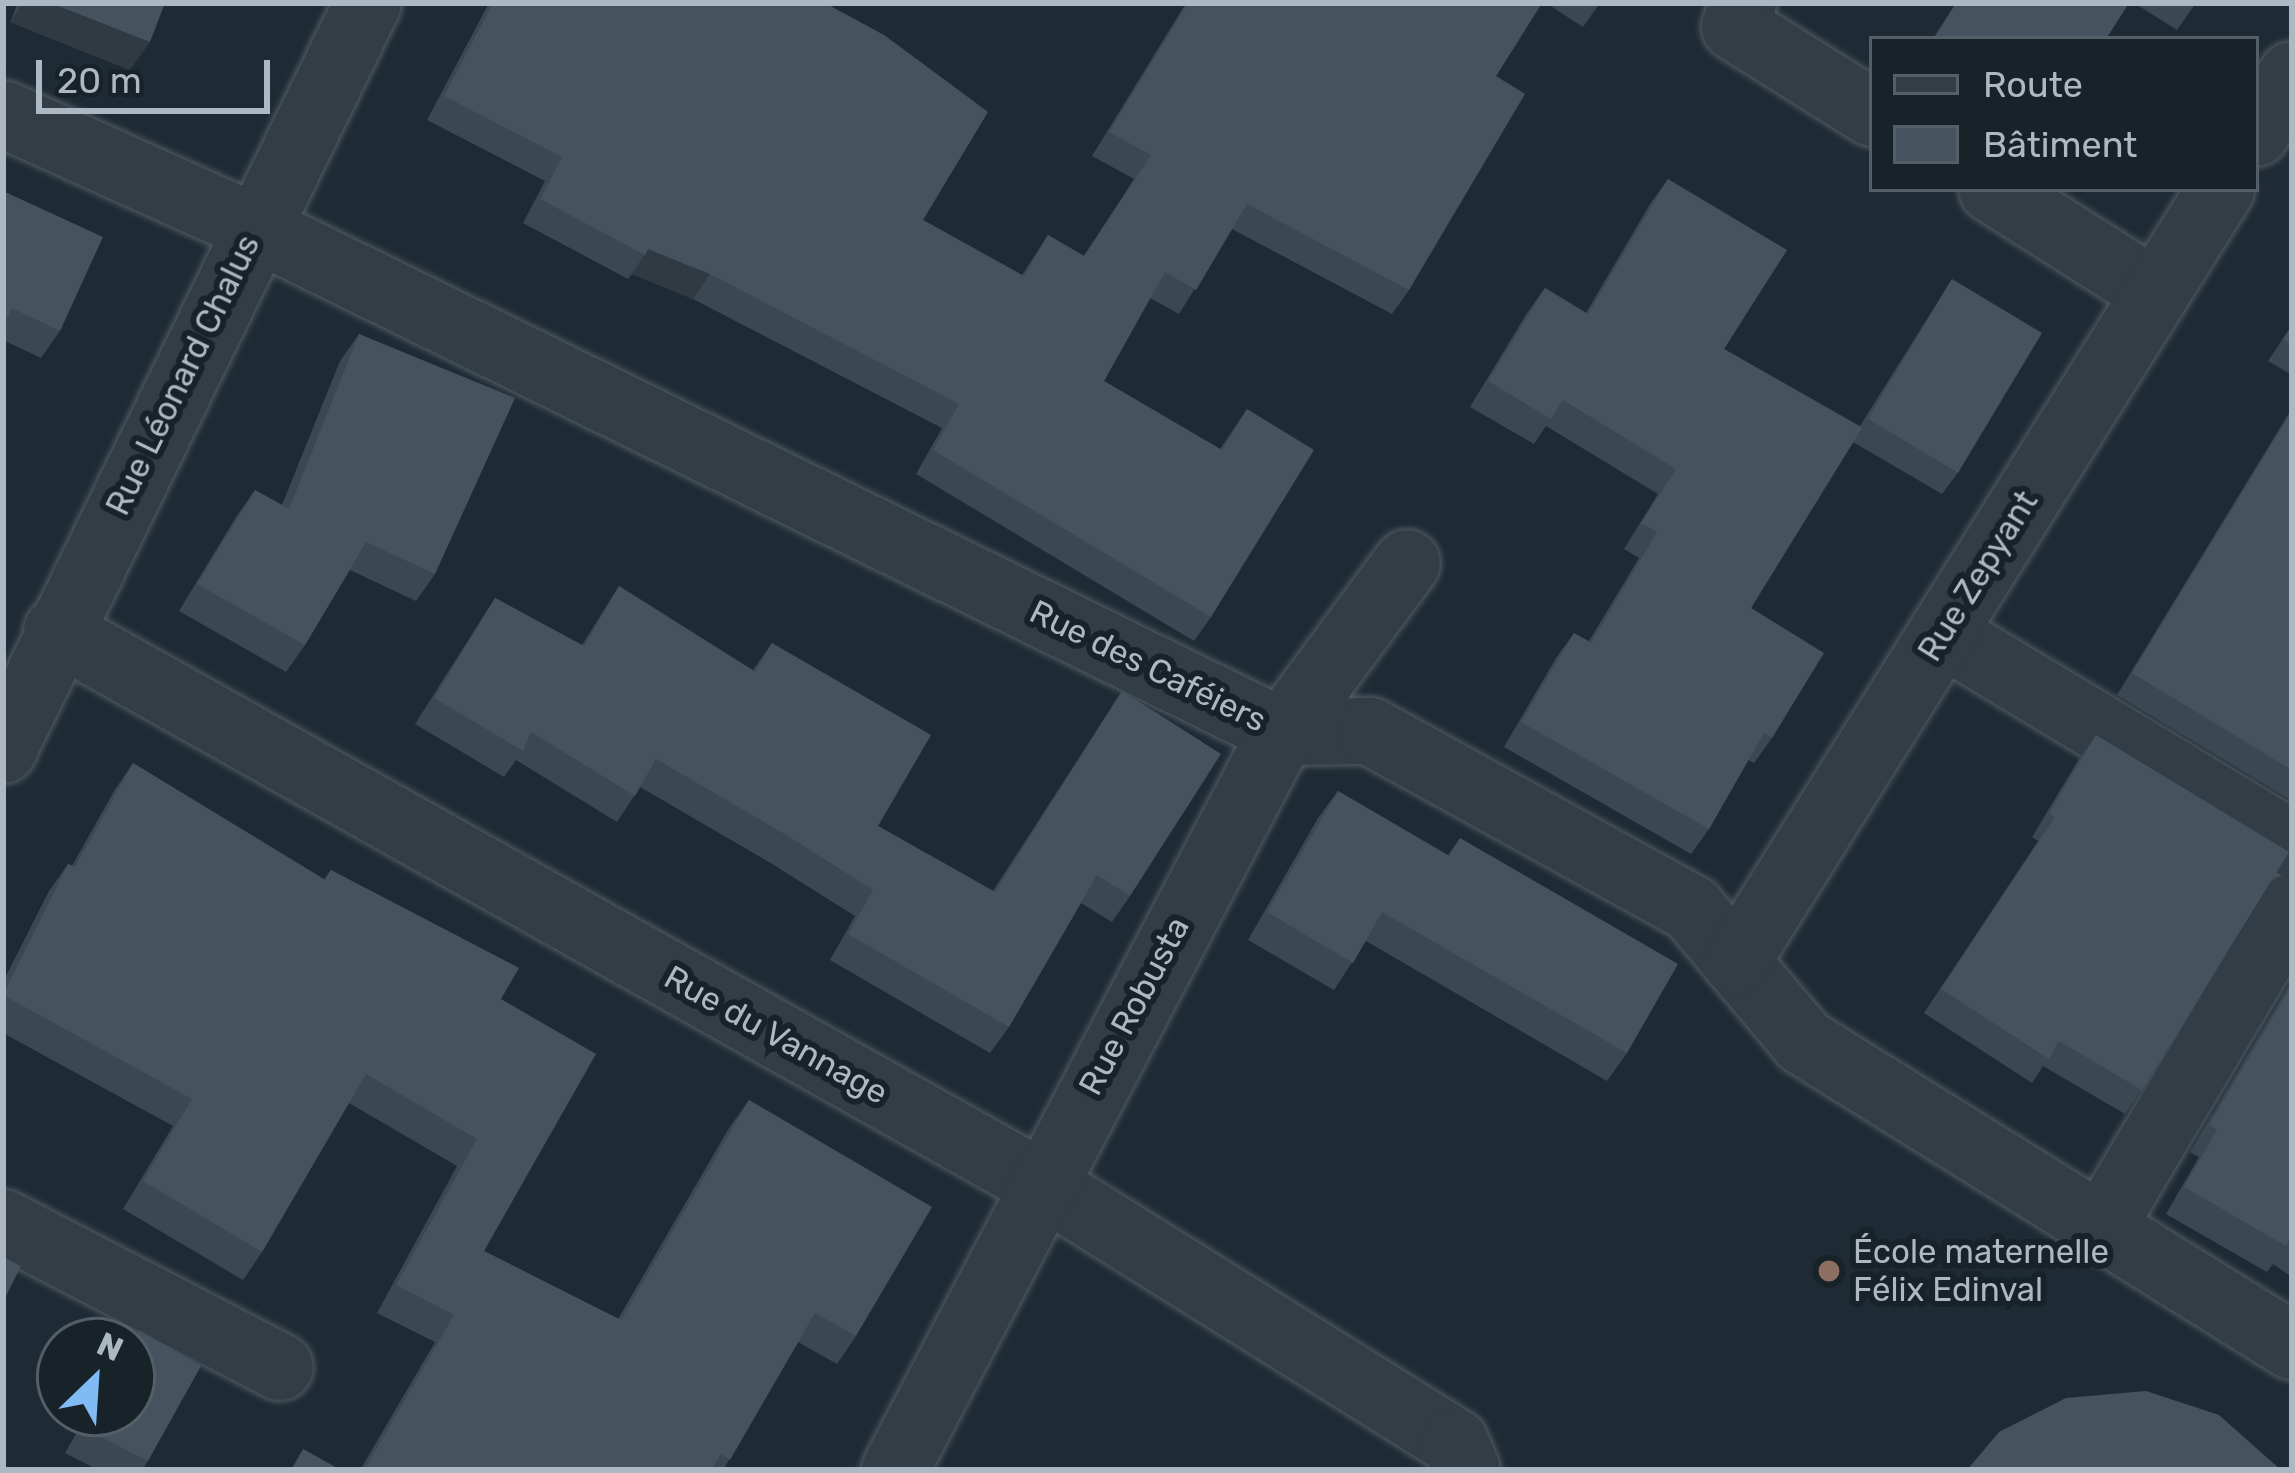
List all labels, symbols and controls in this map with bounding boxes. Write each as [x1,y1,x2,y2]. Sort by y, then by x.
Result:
scale bar [42,36,276,110]
legend [1869,36,2259,192]
text: 20 m [57,59,142,102]
text: Route [1983,63,2083,106]
text: Bâtiment [1983,123,2137,166]
street label: Rue Léonard Chalus [98,228,268,522]
street label: Rue Zepyant [1910,484,2046,668]
street label: Rue des Caféiers [1023,592,1273,740]
street label: Rue Robusta [1071,910,1197,1102]
street label: Rue du Vannage [657,957,895,1113]
place label: École maternelle Félix Edinval [1853,1232,2109,1310]
marker: École maternelle Félix Edinval [1816,1258,1842,1284]
north arrow [36,1317,156,1437]
text: N [91,1324,129,1369]

